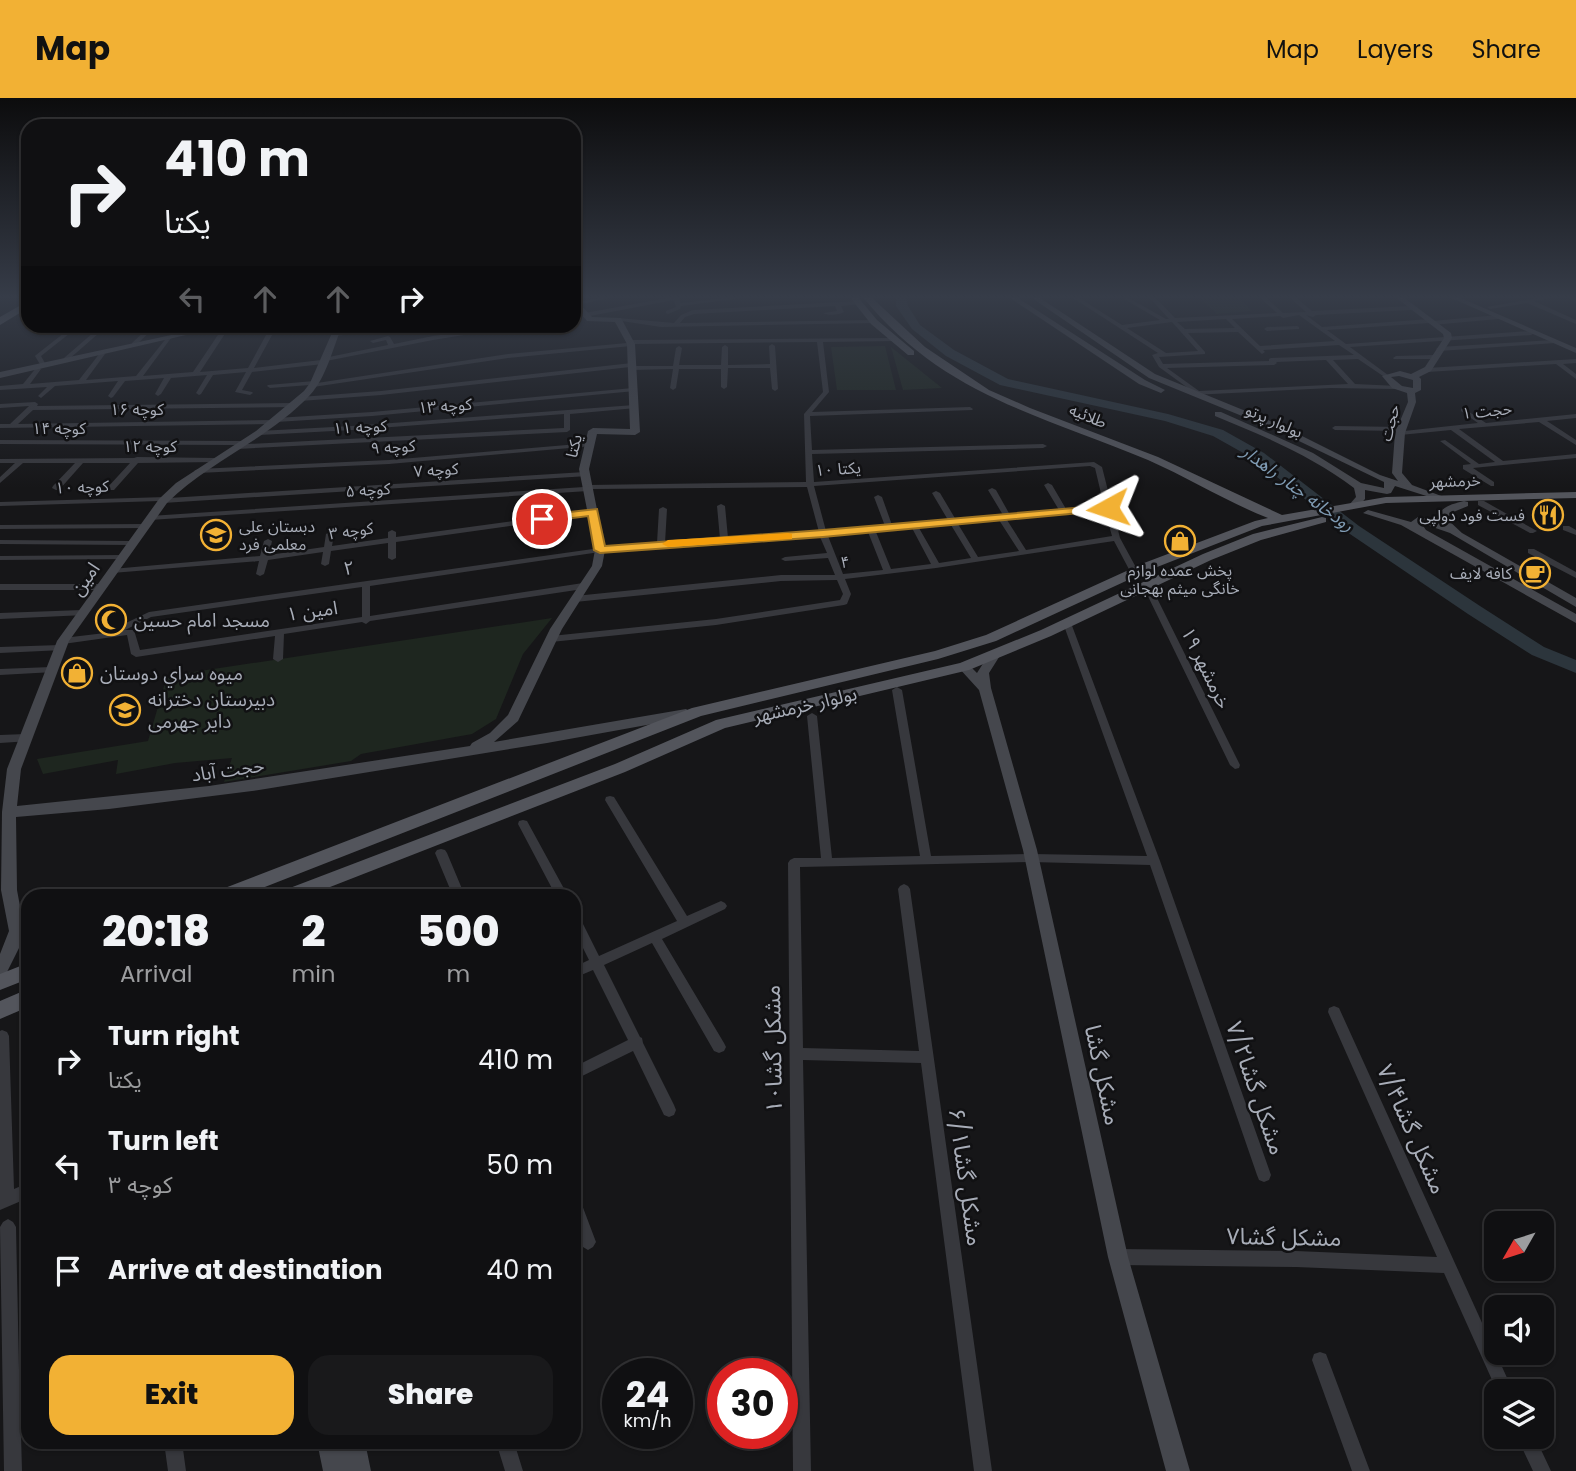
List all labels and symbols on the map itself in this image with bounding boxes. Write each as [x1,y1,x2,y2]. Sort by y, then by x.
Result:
street label: کوچه ۱۳ [417,393,473,419]
street label: حجت ۱ [1461,397,1513,425]
street label: کوچه ۱۶ [110,398,164,421]
street label: طلائیه [1066,398,1110,434]
street label: بولوار پرتو [1242,398,1306,444]
street label: حجت [1374,402,1406,444]
street label: کوچه ۱۱ [332,414,388,440]
street label: کوچه ۱۴ [32,417,86,440]
street label: یکتا [560,432,588,460]
street label: کوچه ۹ [370,434,417,460]
street label: کوچه ۱۲ [123,435,177,458]
water label: رودخانه چنار راهدار [1235,438,1360,538]
street label: ۱۰ یکتا [814,456,862,482]
street label: کوچه ۷ [413,457,460,483]
street label: خرمشهر [1428,469,1481,493]
position arrow [1071,471,1145,545]
street label: کوچه ۱۰ [55,475,110,499]
street label: کوچه ۵ [345,477,392,503]
pin [512,489,572,549]
restaurant icon: فست فود دولپی [1531,498,1565,532]
place label: فست فود دولپی [1419,504,1525,527]
place label: دبستان علی معلمی فرد [239,515,315,556]
street label: کوچه ۳ [327,516,375,546]
school or university icon: دبستان علی معلمی فرد [199,518,233,552]
shop icon: پخش عمده لوازم خانگی میثم بهجانی [1163,524,1197,558]
street label: ۴ [839,550,851,574]
street label: ۲ [342,554,356,582]
cafe icon: کافه لایف [1518,556,1552,590]
street label: امین [64,557,106,601]
place label: پخش عمده لوازم خانگی میثم بهجانی [1120,559,1240,601]
place label: کافه لایف [1450,562,1512,585]
street label: امین ۱ [285,594,339,628]
mosque icon: مسجد امام حسین [94,603,128,637]
place label: مسجد امام حسین [134,607,270,635]
street label: ۱۹ خرمشهر [1175,623,1237,713]
shop icon: ميوه سراي دوستان [60,656,94,690]
place label: ميوه سراي دوستان [100,660,243,688]
street label: بولوار خرمشهر [749,680,860,730]
place label: دبیرستان دخترانه دایر جهرمی [148,686,275,735]
school or university icon: دبیرستان دخترانه دایر جهرمی [108,693,142,727]
street label: حجت آباد [190,752,266,788]
street label: مشکل گشا۱۰ [756,985,790,1113]
street label: مشکل گشا۷/۲ [1218,1017,1294,1159]
street label: مشکل گشا [1077,1022,1129,1128]
street label: مشکل گشا۷/۴ [1369,1059,1455,1199]
street label: مشکل گشا۶/۱ [940,1106,992,1248]
north arrow [1484,1211,1554,1281]
street label: مشکل گشا۷ [1226,1220,1342,1254]
speed limit sign: 30 [707,1358,798,1449]

